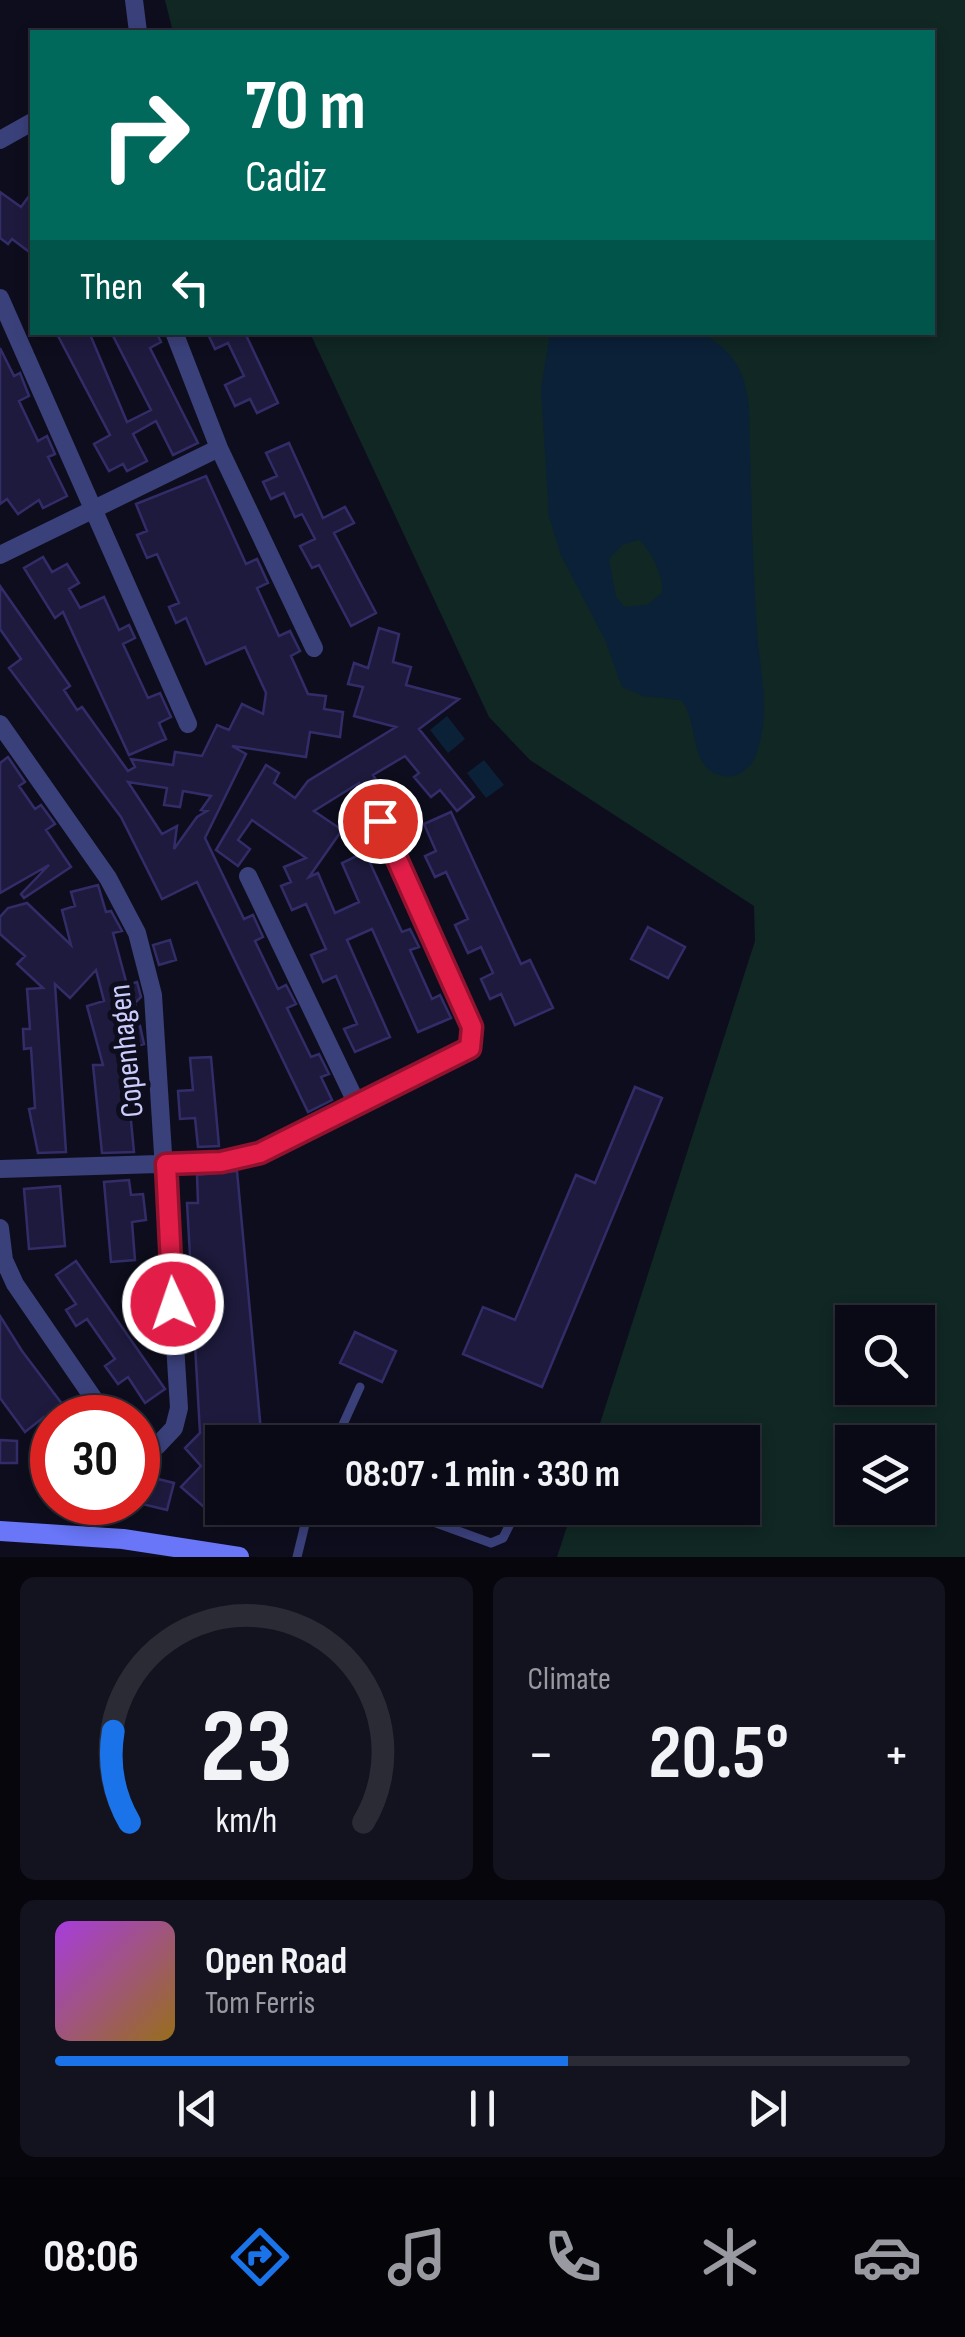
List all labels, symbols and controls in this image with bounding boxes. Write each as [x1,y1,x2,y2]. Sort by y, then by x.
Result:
text: 70 m [245,65,366,149]
icon: right [80,70,210,200]
text: Cadiz [245,150,327,205]
icon: left [163,260,218,315]
text: Then [80,265,143,310]
pin [338,779,423,864]
icon: arrive [353,794,408,849]
street label: Copenhagen [100,982,153,1119]
position arrow [121,1252,225,1356]
map controls [835,1305,935,1525]
button: search [835,1305,935,1405]
speed limit sign: 30 [30,1395,160,1525]
button: layers [835,1425,935,1525]
text: 08:07 · 1 min · 330 m [345,1452,620,1497]
text: Climate [528,1660,611,1699]
text: 23 [200,1686,292,1811]
text: 20.5° [649,1709,789,1800]
text: − [528,1722,554,1789]
text: + [883,1722,910,1789]
text: km/h [215,1800,277,1843]
text: Open Road [205,1939,347,1984]
text: Tom Ferris [205,1984,315,2023]
icon: previous [170,2081,225,2136]
icon: pause [455,2081,510,2136]
icon: next [740,2081,795,2136]
icon: directions [225,2222,295,2292]
icon: music [382,2222,452,2292]
icon: phone [538,2222,608,2292]
icon: climate [695,2222,765,2292]
icon: car [852,2222,922,2292]
text: 08:06 [43,2230,139,2285]

